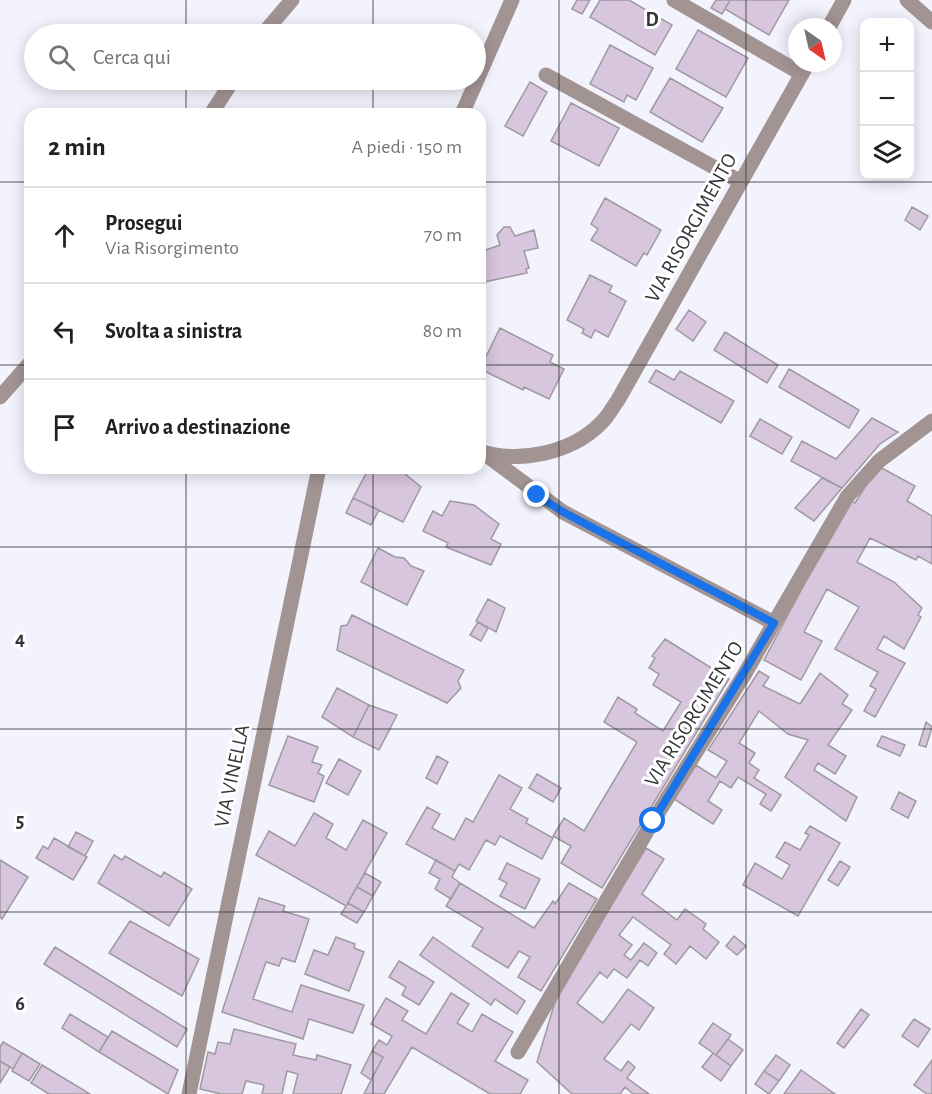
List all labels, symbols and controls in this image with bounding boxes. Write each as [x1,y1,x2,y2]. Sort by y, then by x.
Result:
text: D [645,10,659,30]
north arrow [788,18,842,72]
map controls [860,18,914,180]
button: + [860,18,914,72]
search box [24,24,486,90]
icon: search [45,41,78,74]
text: Cerca qui [93,46,171,68]
button: − [860,72,914,126]
button: layers [860,126,914,180]
text: 2 min [48,134,106,160]
text: A piedi · 150 m [351,137,462,157]
street label: VIA RISORGIMENTO [641,150,741,306]
text: Prosegui [105,212,182,234]
icon: ahead [48,219,81,252]
text: 70 m [424,225,462,245]
text: Via Risorgimento [105,238,239,258]
icon: left [48,315,81,348]
text: Svolta a sinistra [105,320,242,342]
text: 80 m [423,321,462,341]
icon: arrive [48,411,81,444]
text: Arrivo a destinazione [105,416,290,438]
route end [523,481,549,507]
text: 4 [15,629,25,649]
street label: VIA RISORGIMENTO [641,638,747,790]
street label: VIA VINELLA [211,723,253,829]
route start [639,807,665,833]
text: 5 [16,811,24,831]
text: 6 [15,994,25,1014]

